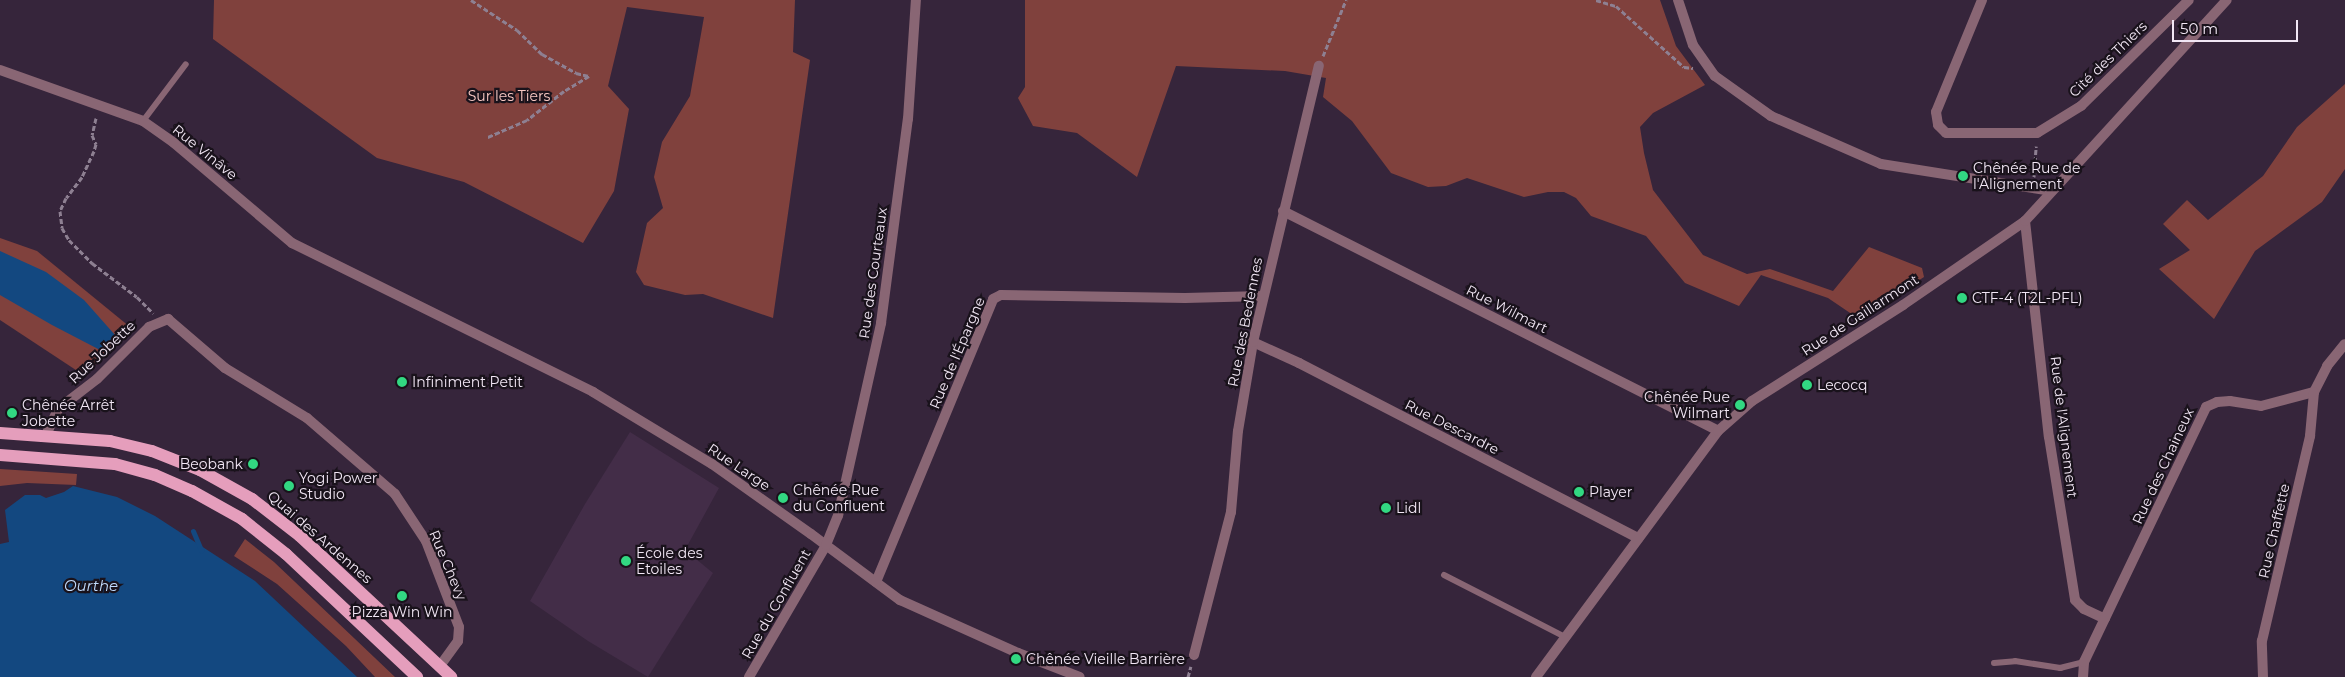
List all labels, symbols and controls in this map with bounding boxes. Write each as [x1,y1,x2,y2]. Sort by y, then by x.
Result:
scale bar [2175,10,2301,42]
street label: Cité des Thiers [2066,18,2150,100]
text: 50 m [2180,19,2218,38]
park label: Sur les Tiers [468,88,550,104]
street label: Rue Vinâve [169,121,241,183]
place label: Chênée Rue de l'Alignement [1973,160,2080,192]
marker: Chênée Rue de l'Alignement [1957,170,1969,182]
street label: Rue des Courteaux [855,206,891,340]
street label: Rue des Bedennes [1224,256,1266,388]
street label: Rue de Gaillarmont [1798,271,1922,359]
street label: Rue Wilmart [1463,281,1551,337]
place label: CTF-4 (T2L-PFL) [1972,290,2083,306]
marker: CTF-4 (T2L-PFL) [1956,292,1968,304]
street label: Rue de l'Épargne [926,295,988,411]
street label: Rue Jobette [65,317,139,387]
street label: Rue de l'Alignement [2047,355,2081,499]
place label: Infiniment Petit [412,374,523,390]
marker: Infiniment Petit [396,376,408,388]
place label: Lecocq [1817,377,1867,393]
marker: Lecocq [1801,379,1813,391]
place label: Chênée Rue Wilmart [1644,389,1730,422]
street label: Rue Descardre [1402,396,1502,458]
place label: Chênée Arrêt Jobette [22,397,115,430]
marker: Chênée Rue Wilmart [1734,399,1746,411]
street label: Rue des Chaineux [2129,405,2197,527]
marker: Chênée Arrêt Jobette [6,407,18,419]
street label: Rue Large [705,440,773,494]
place label: Beobank [180,456,243,472]
marker: Beobank [247,458,259,470]
place label: Yogi Power Studio [299,470,377,502]
marker: Yogi Power Studio [283,480,295,492]
place label: Chênée Rue du Confluent [793,482,885,514]
street label: Rue Chaffette [2255,482,2293,580]
place label: Player [1589,484,1632,500]
marker: Player [1573,486,1585,498]
street label: Quai des Ardennes [264,487,376,587]
marker: Chênée Rue du Confluent [777,492,789,504]
place label: Lidl [1396,500,1421,516]
marker: Lidl [1380,502,1392,514]
street label: Rue Chevy [426,527,470,603]
place label: École des Etoiles [636,545,702,578]
street label: Rue du Confluent [738,546,814,662]
marker: École des Etoiles [620,555,632,567]
water label: Ourthe [64,577,118,595]
marker: Pizza Win Win [396,590,408,602]
place label: Pizza Win Win [352,604,452,620]
place label: Chênée Vieille Barrière [1026,651,1185,667]
marker: Chênée Vieille Barrière [1010,653,1022,665]

